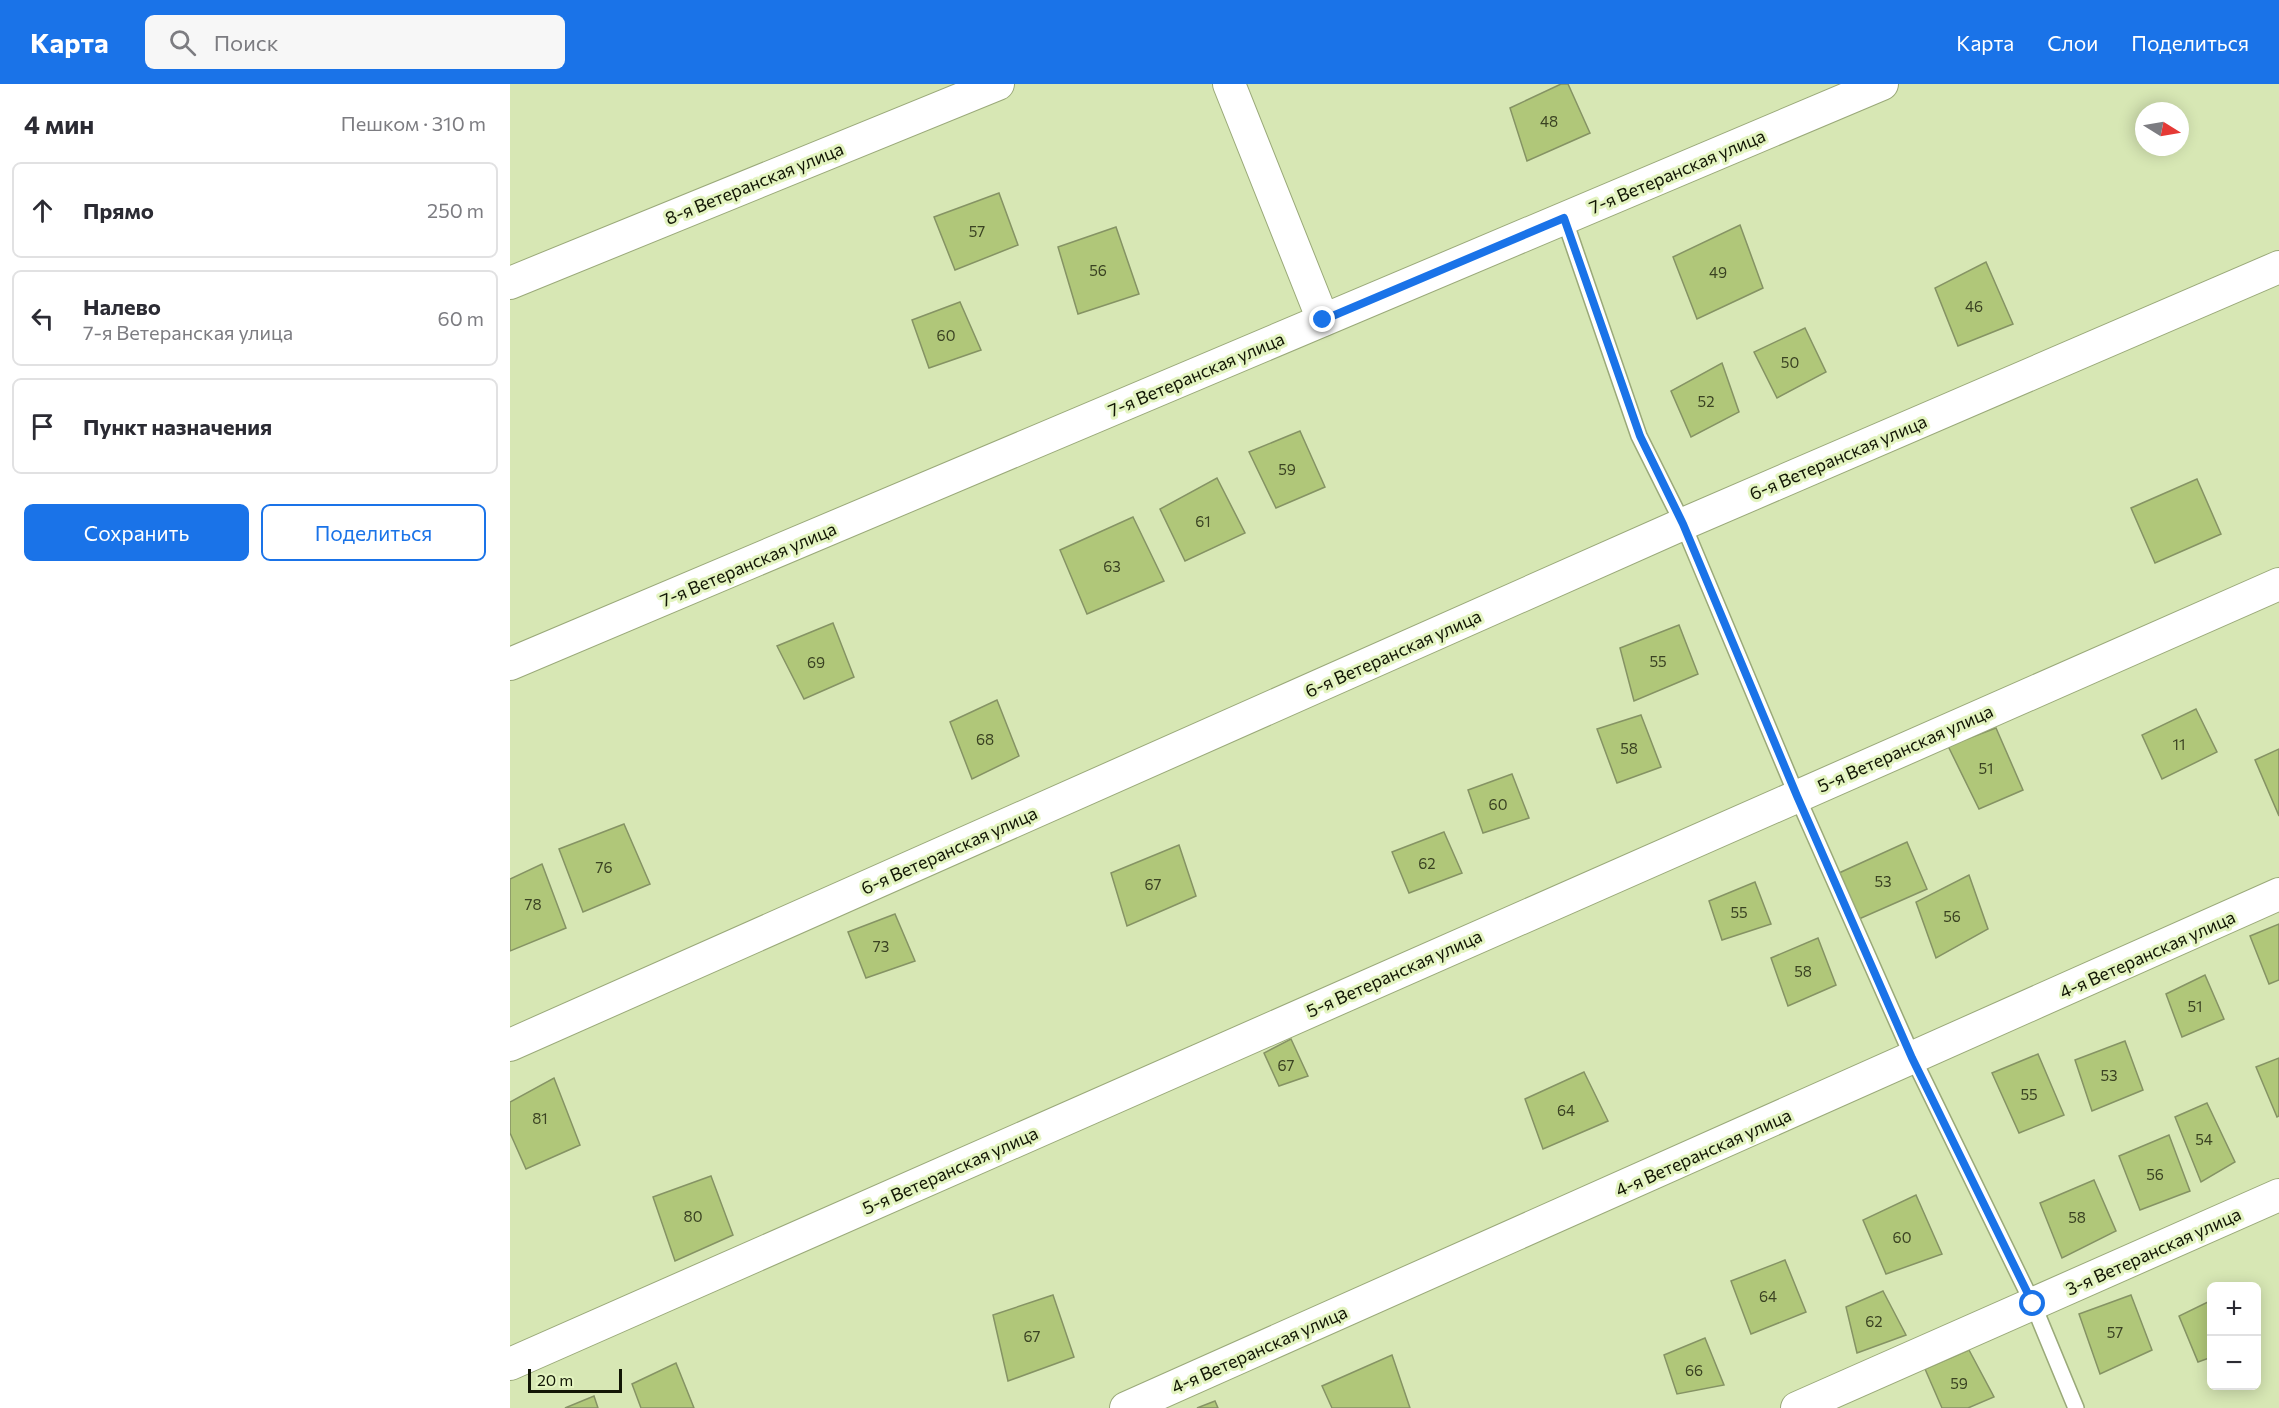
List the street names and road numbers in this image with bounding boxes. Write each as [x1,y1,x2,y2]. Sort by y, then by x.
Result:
street label: 7-я Ветеранская улица [1586,124,1768,218]
street label: 8-я Ветеранская улица [662,137,846,229]
street label: 7-я Ветеранская улица [1105,327,1287,421]
street label: 6-я Ветеранская улица [1746,410,1930,504]
street label: 7-я Ветеранская улица [657,517,839,611]
street label: 6-я Ветеранская улица [1302,604,1484,702]
street label: 5-я Ветеранская улица [1814,699,1996,797]
street label: 6-я Ветеранская улица [858,801,1040,899]
street label: 4-я Ветеранская улица [2056,905,2238,1003]
street label: 5-я Ветеранская улица [1303,924,1485,1022]
street label: 4-я Ветеранская улица [1612,1103,1794,1201]
street label: 5-я Ветеранская улица [859,1121,1041,1219]
street label: 3-я Ветеранская улица [2062,1202,2244,1300]
street label: 4-я Ветеранская улица [1168,1300,1350,1398]

